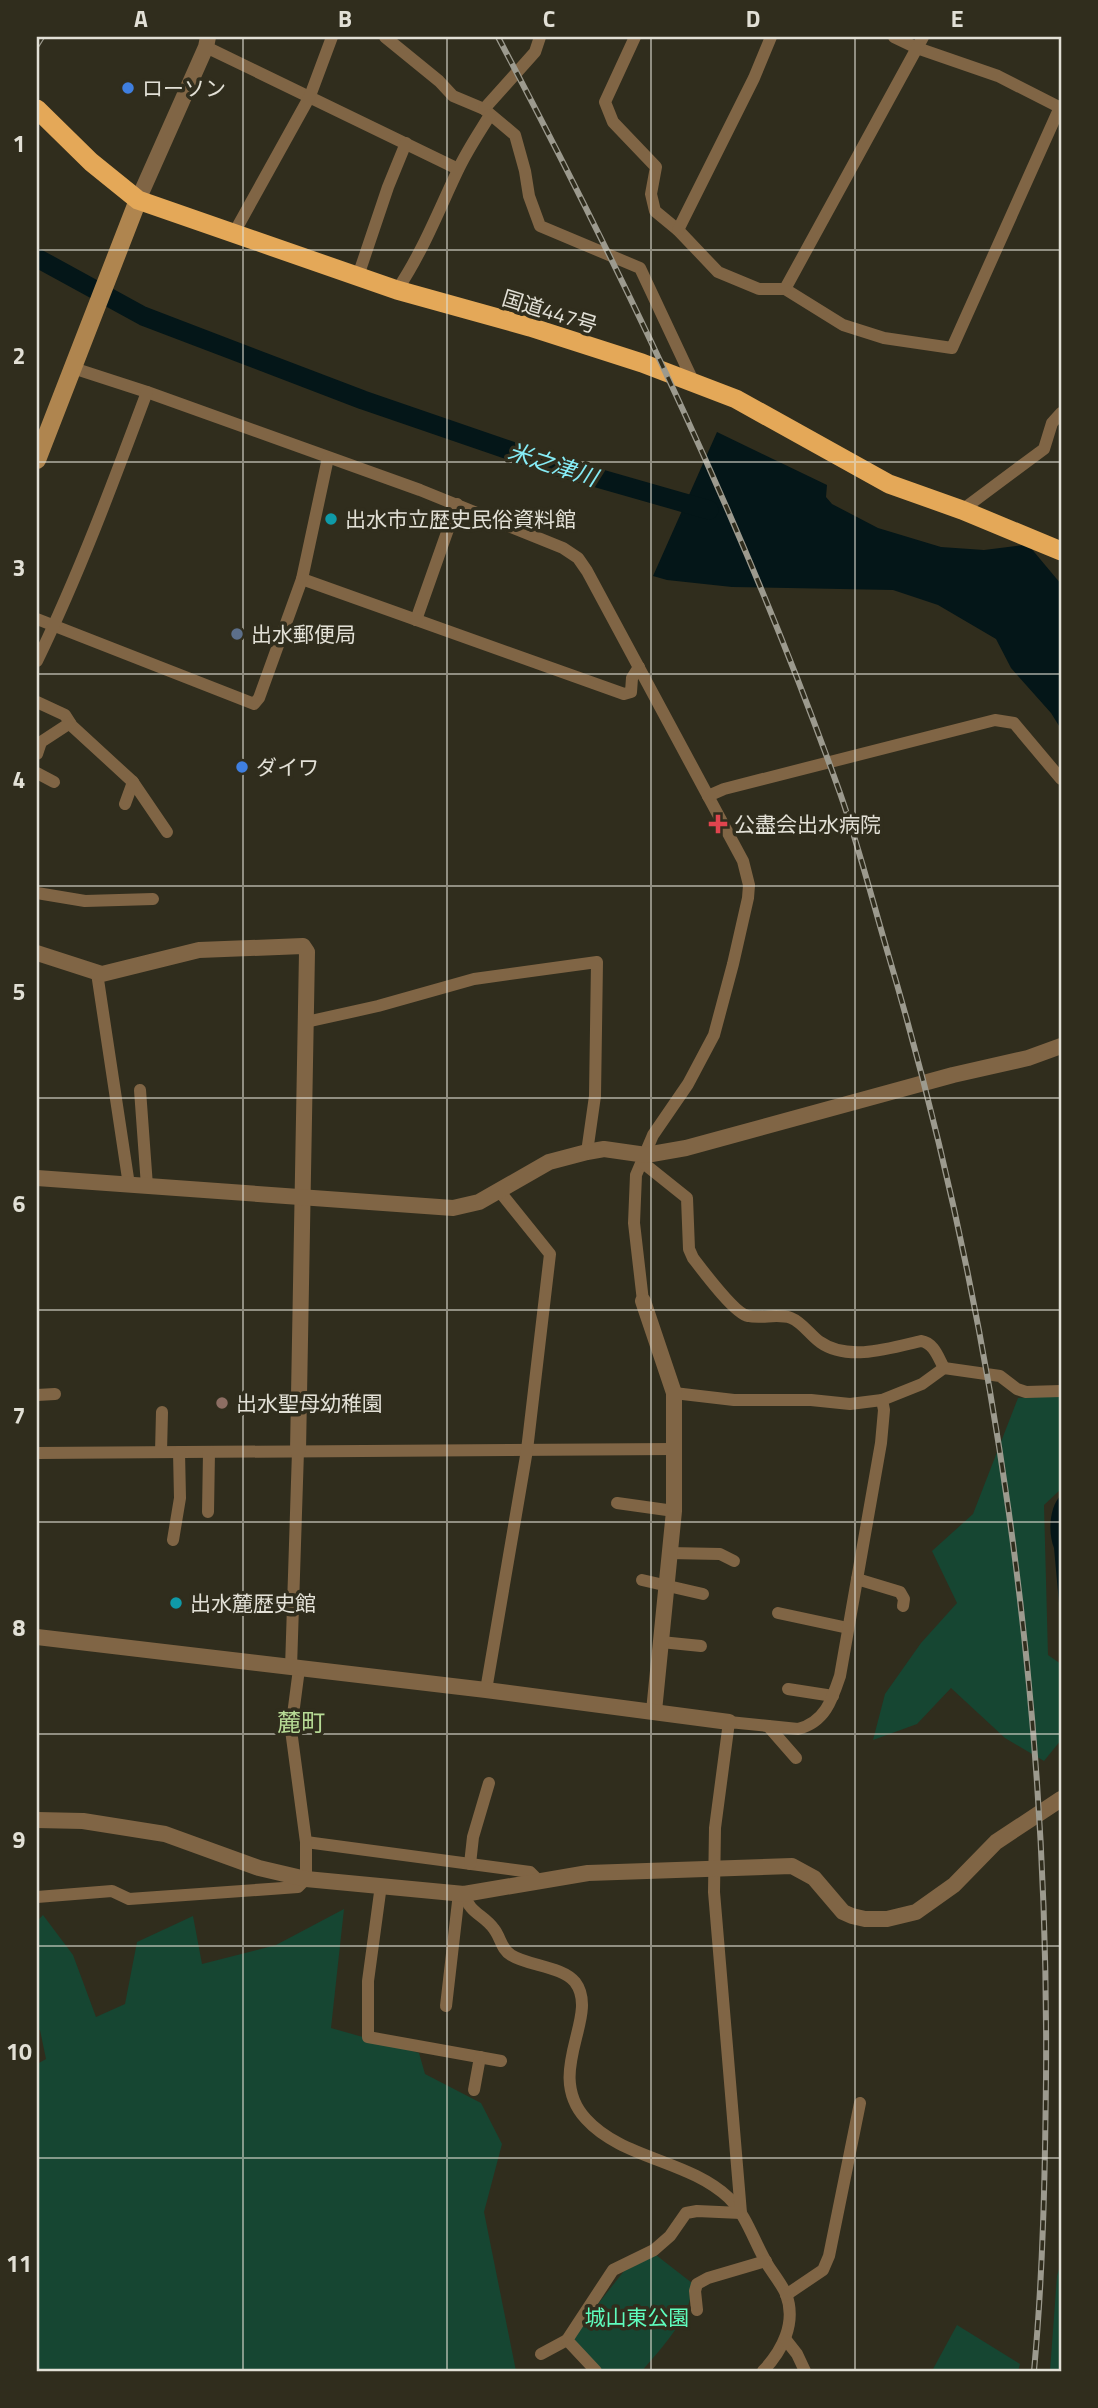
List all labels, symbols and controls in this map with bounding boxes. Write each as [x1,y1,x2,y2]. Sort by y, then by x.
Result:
text: A [134,1,148,36]
text: B [338,1,352,36]
text: C [543,1,555,36]
text: D [746,1,760,36]
text: E [951,1,963,36]
place label: ローソン [142,72,226,104]
marker: ローソン [120,80,136,96]
text: 1 [13,126,25,161]
street label: 国道447号 [498,281,602,341]
text: 2 [13,338,25,373]
water label: 米之津川 [504,433,605,496]
place label: 出水市立歴史民俗資料館 [345,503,576,535]
marker: 出水市立歴史民俗資料館 [323,511,339,527]
text: 3 [13,550,25,585]
place label: 出水郵便局 [251,618,356,650]
marker: 出水郵便局 [229,626,245,642]
place label: ダイワ [256,751,319,783]
marker: ダイワ [234,759,250,775]
text: 4 [13,762,25,797]
place label: 公盡会出水病院 [734,808,881,840]
marker: 公盡会出水病院 [708,814,728,834]
text: 5 [13,974,25,1009]
text: 6 [13,1186,26,1221]
place label: 出水聖母幼稚園 [236,1387,383,1419]
marker: 出水聖母幼稚園 [214,1395,230,1411]
text: 7 [13,1398,25,1433]
place label: 出水麓歴史館 [190,1587,316,1619]
marker: 出水麓歴史館 [168,1595,184,1611]
text: 8 [13,1610,26,1645]
district label: 麓町 [277,1704,325,1740]
text: 9 [13,1822,26,1857]
text: 10 [6,2034,32,2069]
text: 11 [6,2246,32,2281]
park label: 城山東公園 [585,2301,690,2333]

